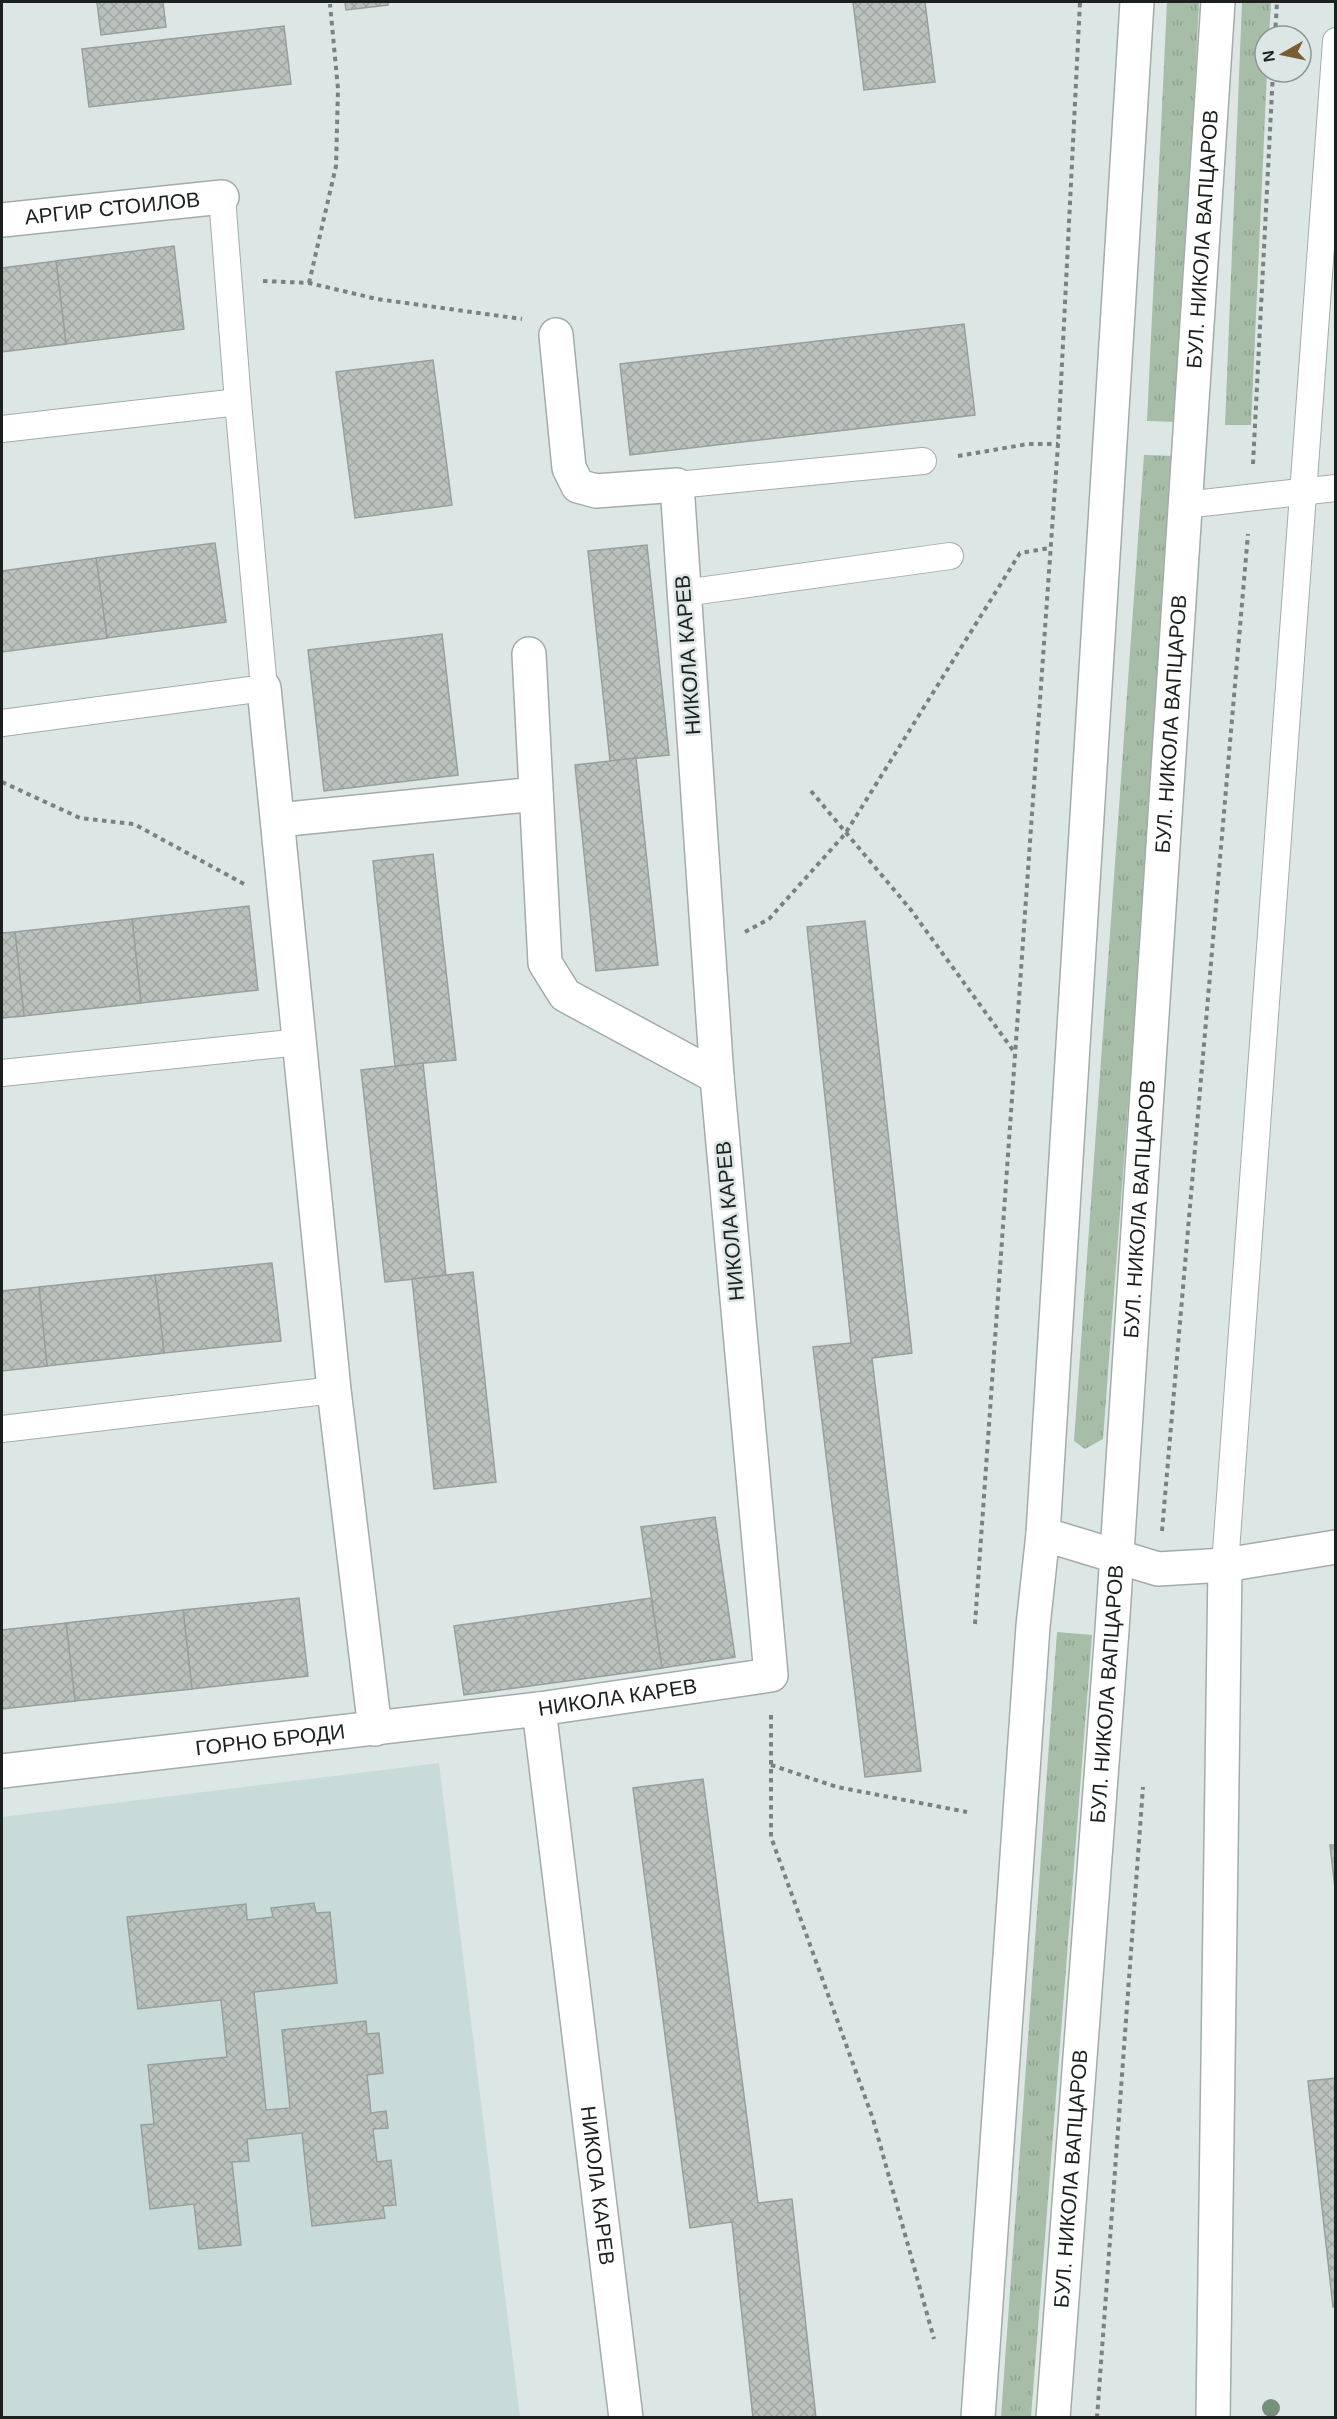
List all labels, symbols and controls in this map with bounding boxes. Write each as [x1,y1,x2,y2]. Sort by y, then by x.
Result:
north arrow [1253,24,1313,84]
text: N [1259,49,1278,63]
street label: БУЛ. НИКОЛА ВАПЦАРОВ [1182,109,1222,369]
street label: АРГИР СТОИЛОВ [23,187,201,229]
street label: НИКОЛА КАРЕВ [670,574,705,736]
street label: БУЛ. НИКОЛА ВАПЦАРОВ [1151,594,1190,854]
street label: БУЛ. НИКОЛА ВАПЦАРОВ [1119,1079,1159,1339]
street label: НИКОЛА КАРЕВ [711,1140,748,1302]
street label: БУЛ. НИКОЛА ВАПЦАРОВ [1086,1564,1127,1824]
street label: НИКОЛА КАРЕВ [537,1674,698,1720]
street label: ГОРНО БРОДИ [194,1719,346,1760]
street label: БУЛ. НИКОЛА ВАПЦАРОВ [1049,2049,1092,2309]
street label: НИКОЛА КАРЕВ [577,2104,619,2266]

